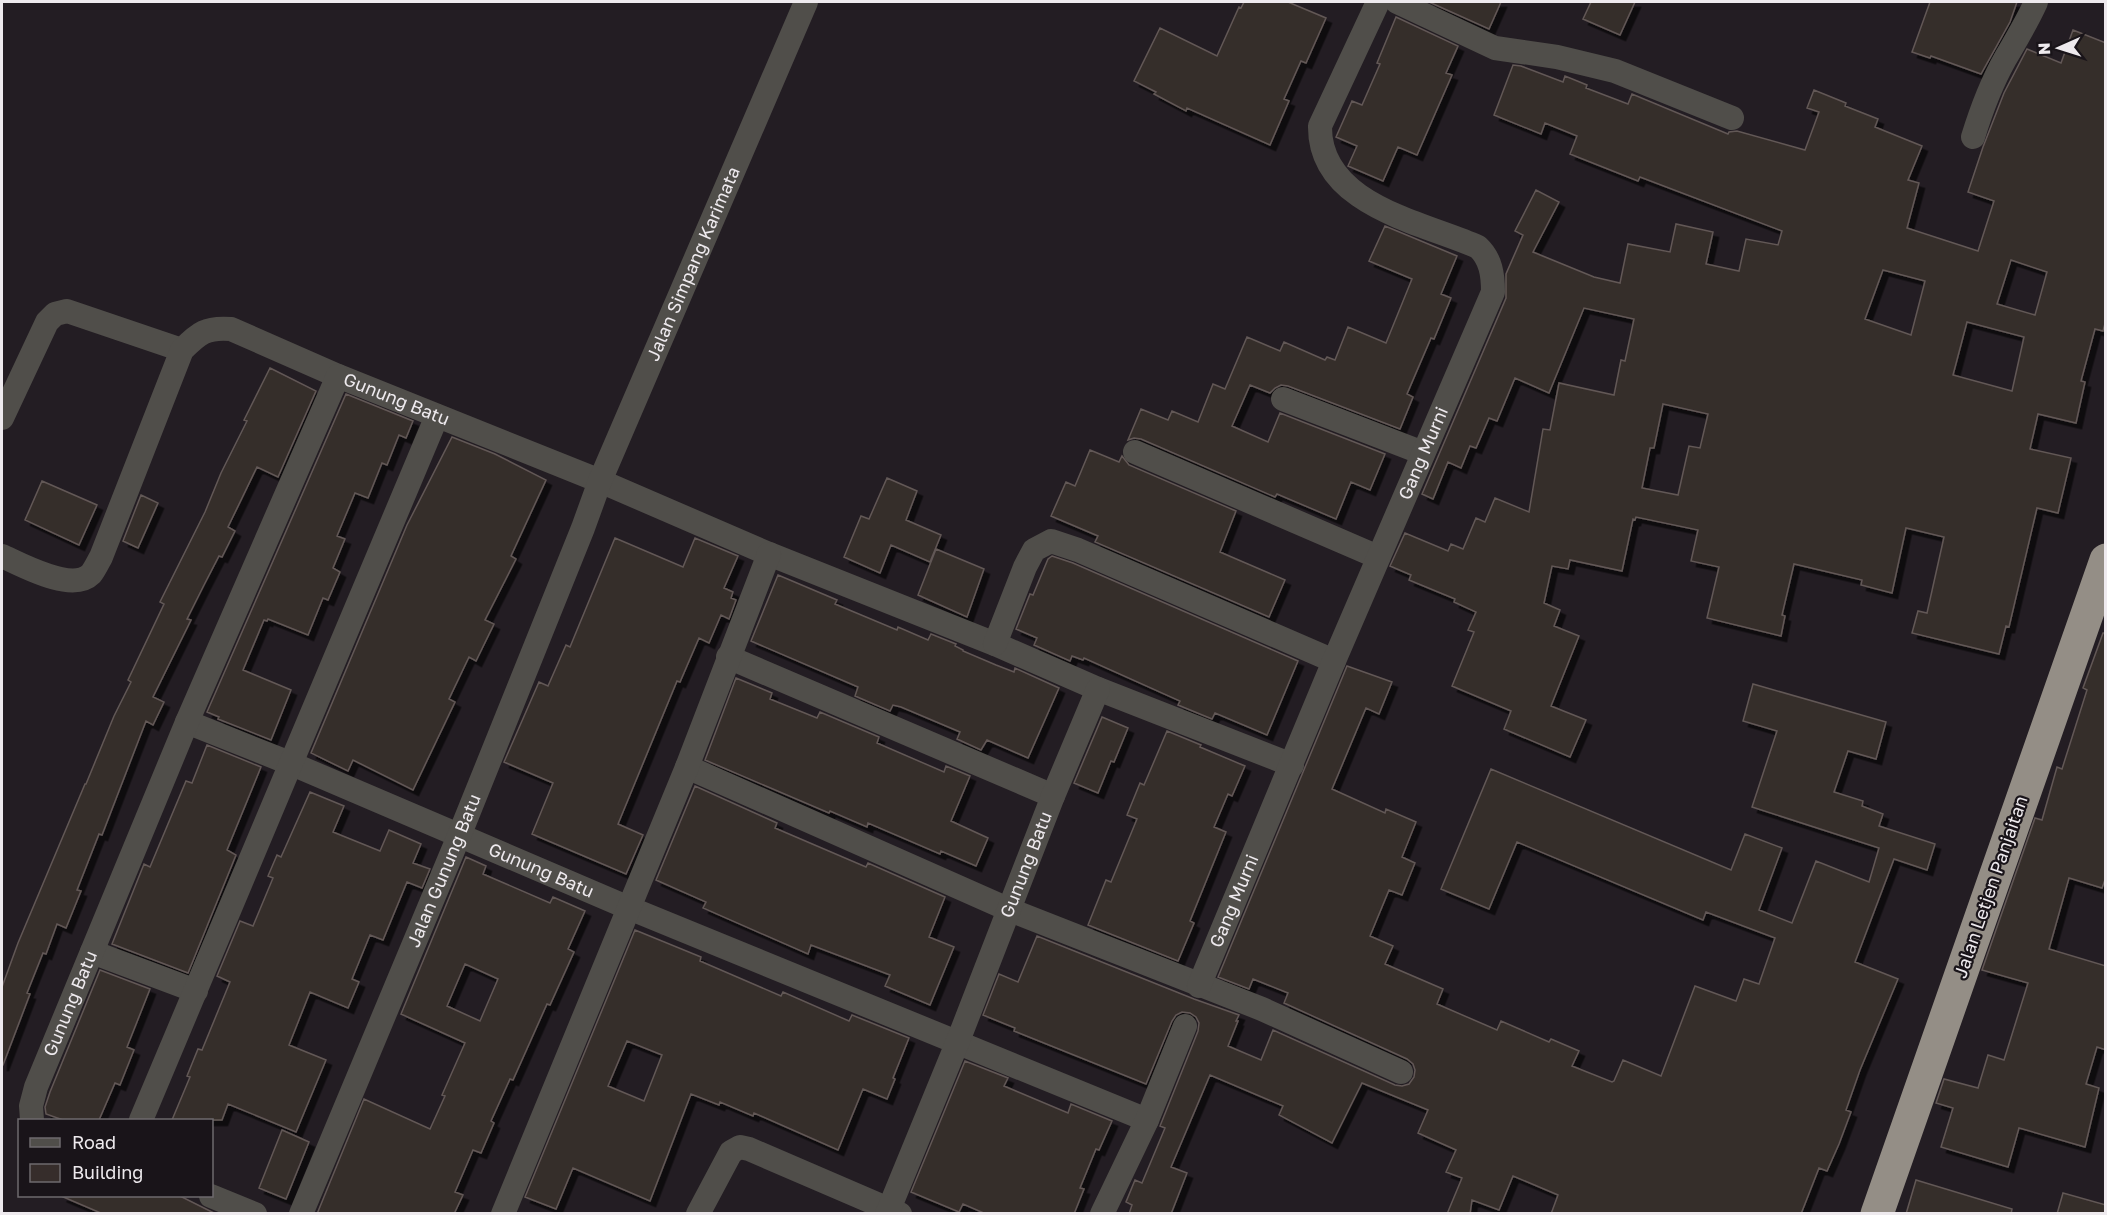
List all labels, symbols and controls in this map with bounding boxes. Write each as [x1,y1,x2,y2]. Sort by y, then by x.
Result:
north arrow [2029,18,2089,78]
text: N [2034,42,2054,55]
street label: Jalan Simpang Karimata [641,163,744,364]
street label: Gunung Batu [341,367,453,430]
street label: Gang Murni [1393,403,1452,503]
street label: Jalan Gunung Batu [402,790,485,950]
street label: Jalan Letjen Panjaitan [1949,793,2032,981]
street label: Gunung Batu [995,808,1056,921]
street label: Gunung Batu [486,837,598,902]
street label: Gang Murni [1204,851,1262,951]
street label: Gunung Batu [38,947,101,1059]
legend [18,1119,213,1197]
text: Road [72,1131,116,1153]
text: Building [72,1161,143,1183]

